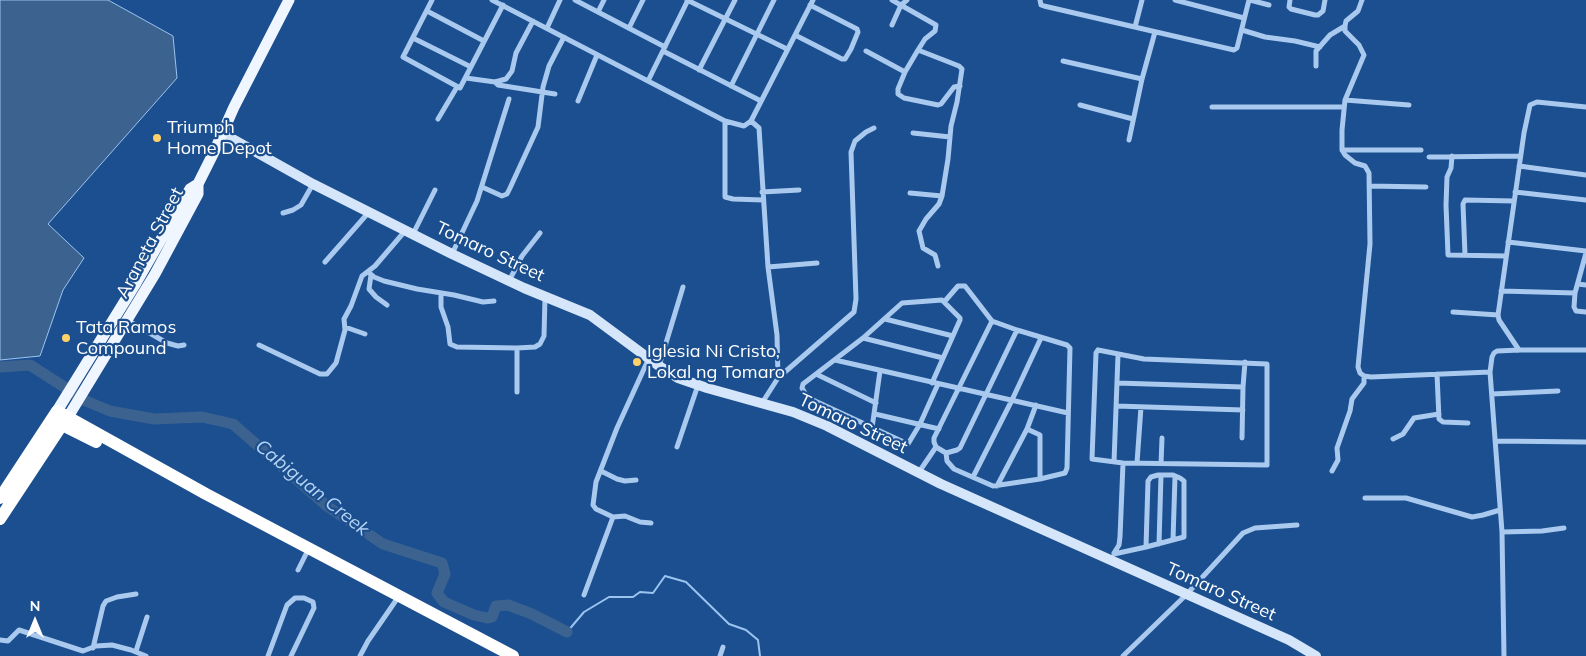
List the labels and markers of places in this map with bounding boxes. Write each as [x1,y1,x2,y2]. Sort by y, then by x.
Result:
place label: Triumph Home Depot [167,117,272,160]
marker: Triumph Home Depot [151,132,163,144]
place label: Tata Ramos Compound [76,317,176,359]
marker: Tata Ramos Compound [60,332,72,344]
place label: Iglesia Ni Cristo, Lokal ng Tomaro [647,341,785,384]
marker: Iglesia Ni Cristo, Lokal ng Tomaro [631,356,643,368]

